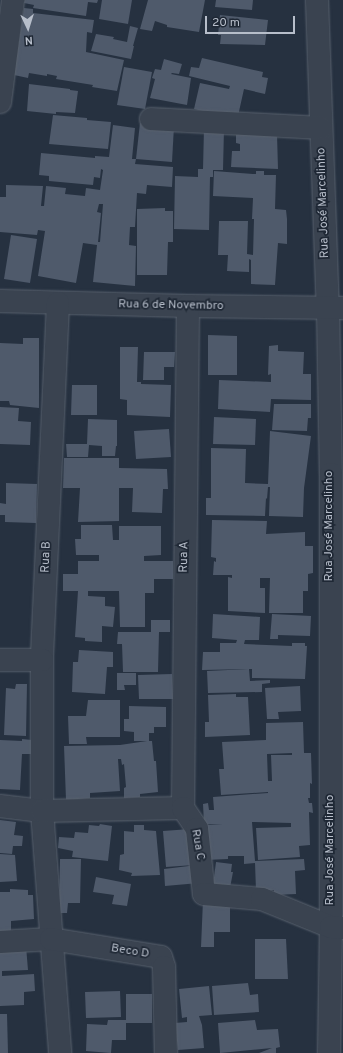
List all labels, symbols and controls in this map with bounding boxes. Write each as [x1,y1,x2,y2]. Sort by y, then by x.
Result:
north arrow [8,8,48,48]
scale bar [207,8,297,34]
text: 20 m [212,15,240,31]
text: N [24,33,33,47]
street label: Rua José Marcelinho [315,147,333,259]
street label: Rua 6 de Novembro [118,298,224,314]
street label: Rua José Marcelinho [323,471,337,581]
street label: Rua B [39,541,55,573]
street label: Rua A [178,541,192,573]
street label: Rua José Marcelinho [324,795,338,905]
street label: Rua C [187,828,207,862]
street label: Beco D [110,942,150,962]

